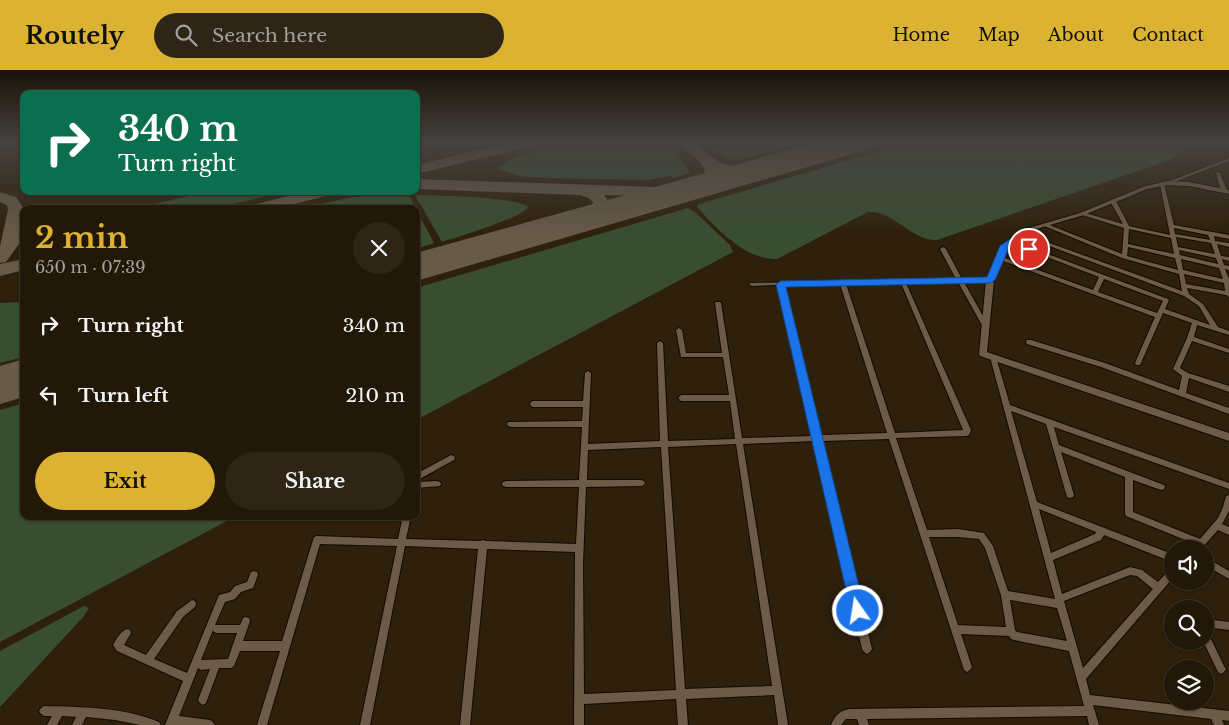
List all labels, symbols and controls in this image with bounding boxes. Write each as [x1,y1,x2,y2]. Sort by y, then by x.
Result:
search box [154,13,504,58]
text: Routely [25,21,124,50]
icon: search [172,21,200,49]
text: Search here [212,24,327,47]
text: Home [892,24,950,46]
text: Map [978,24,1020,46]
text: About [1048,24,1104,46]
text: Contact [1132,24,1204,46]
text: 340 m [118,107,238,150]
icon: right [35,110,100,175]
text: Turn right [118,150,236,177]
text: 2 min [35,219,128,256]
button: close [353,222,405,274]
pin [1008,228,1050,270]
icon: arrive [1015,235,1043,263]
text: 650 m · 07:39 [35,257,145,277]
icon: right [35,311,63,339]
text: Turn right [78,314,184,337]
text: 340 m [343,314,405,337]
icon: left [35,381,63,409]
text: Turn left [78,384,169,407]
text: 210 m [345,384,405,407]
button: Exit [35,452,215,510]
button: Share [225,452,405,510]
map controls [1164,540,1214,710]
button: sound [1164,540,1214,590]
position arrow [831,584,883,636]
button: search [1164,600,1214,650]
button: layers [1164,660,1214,710]

